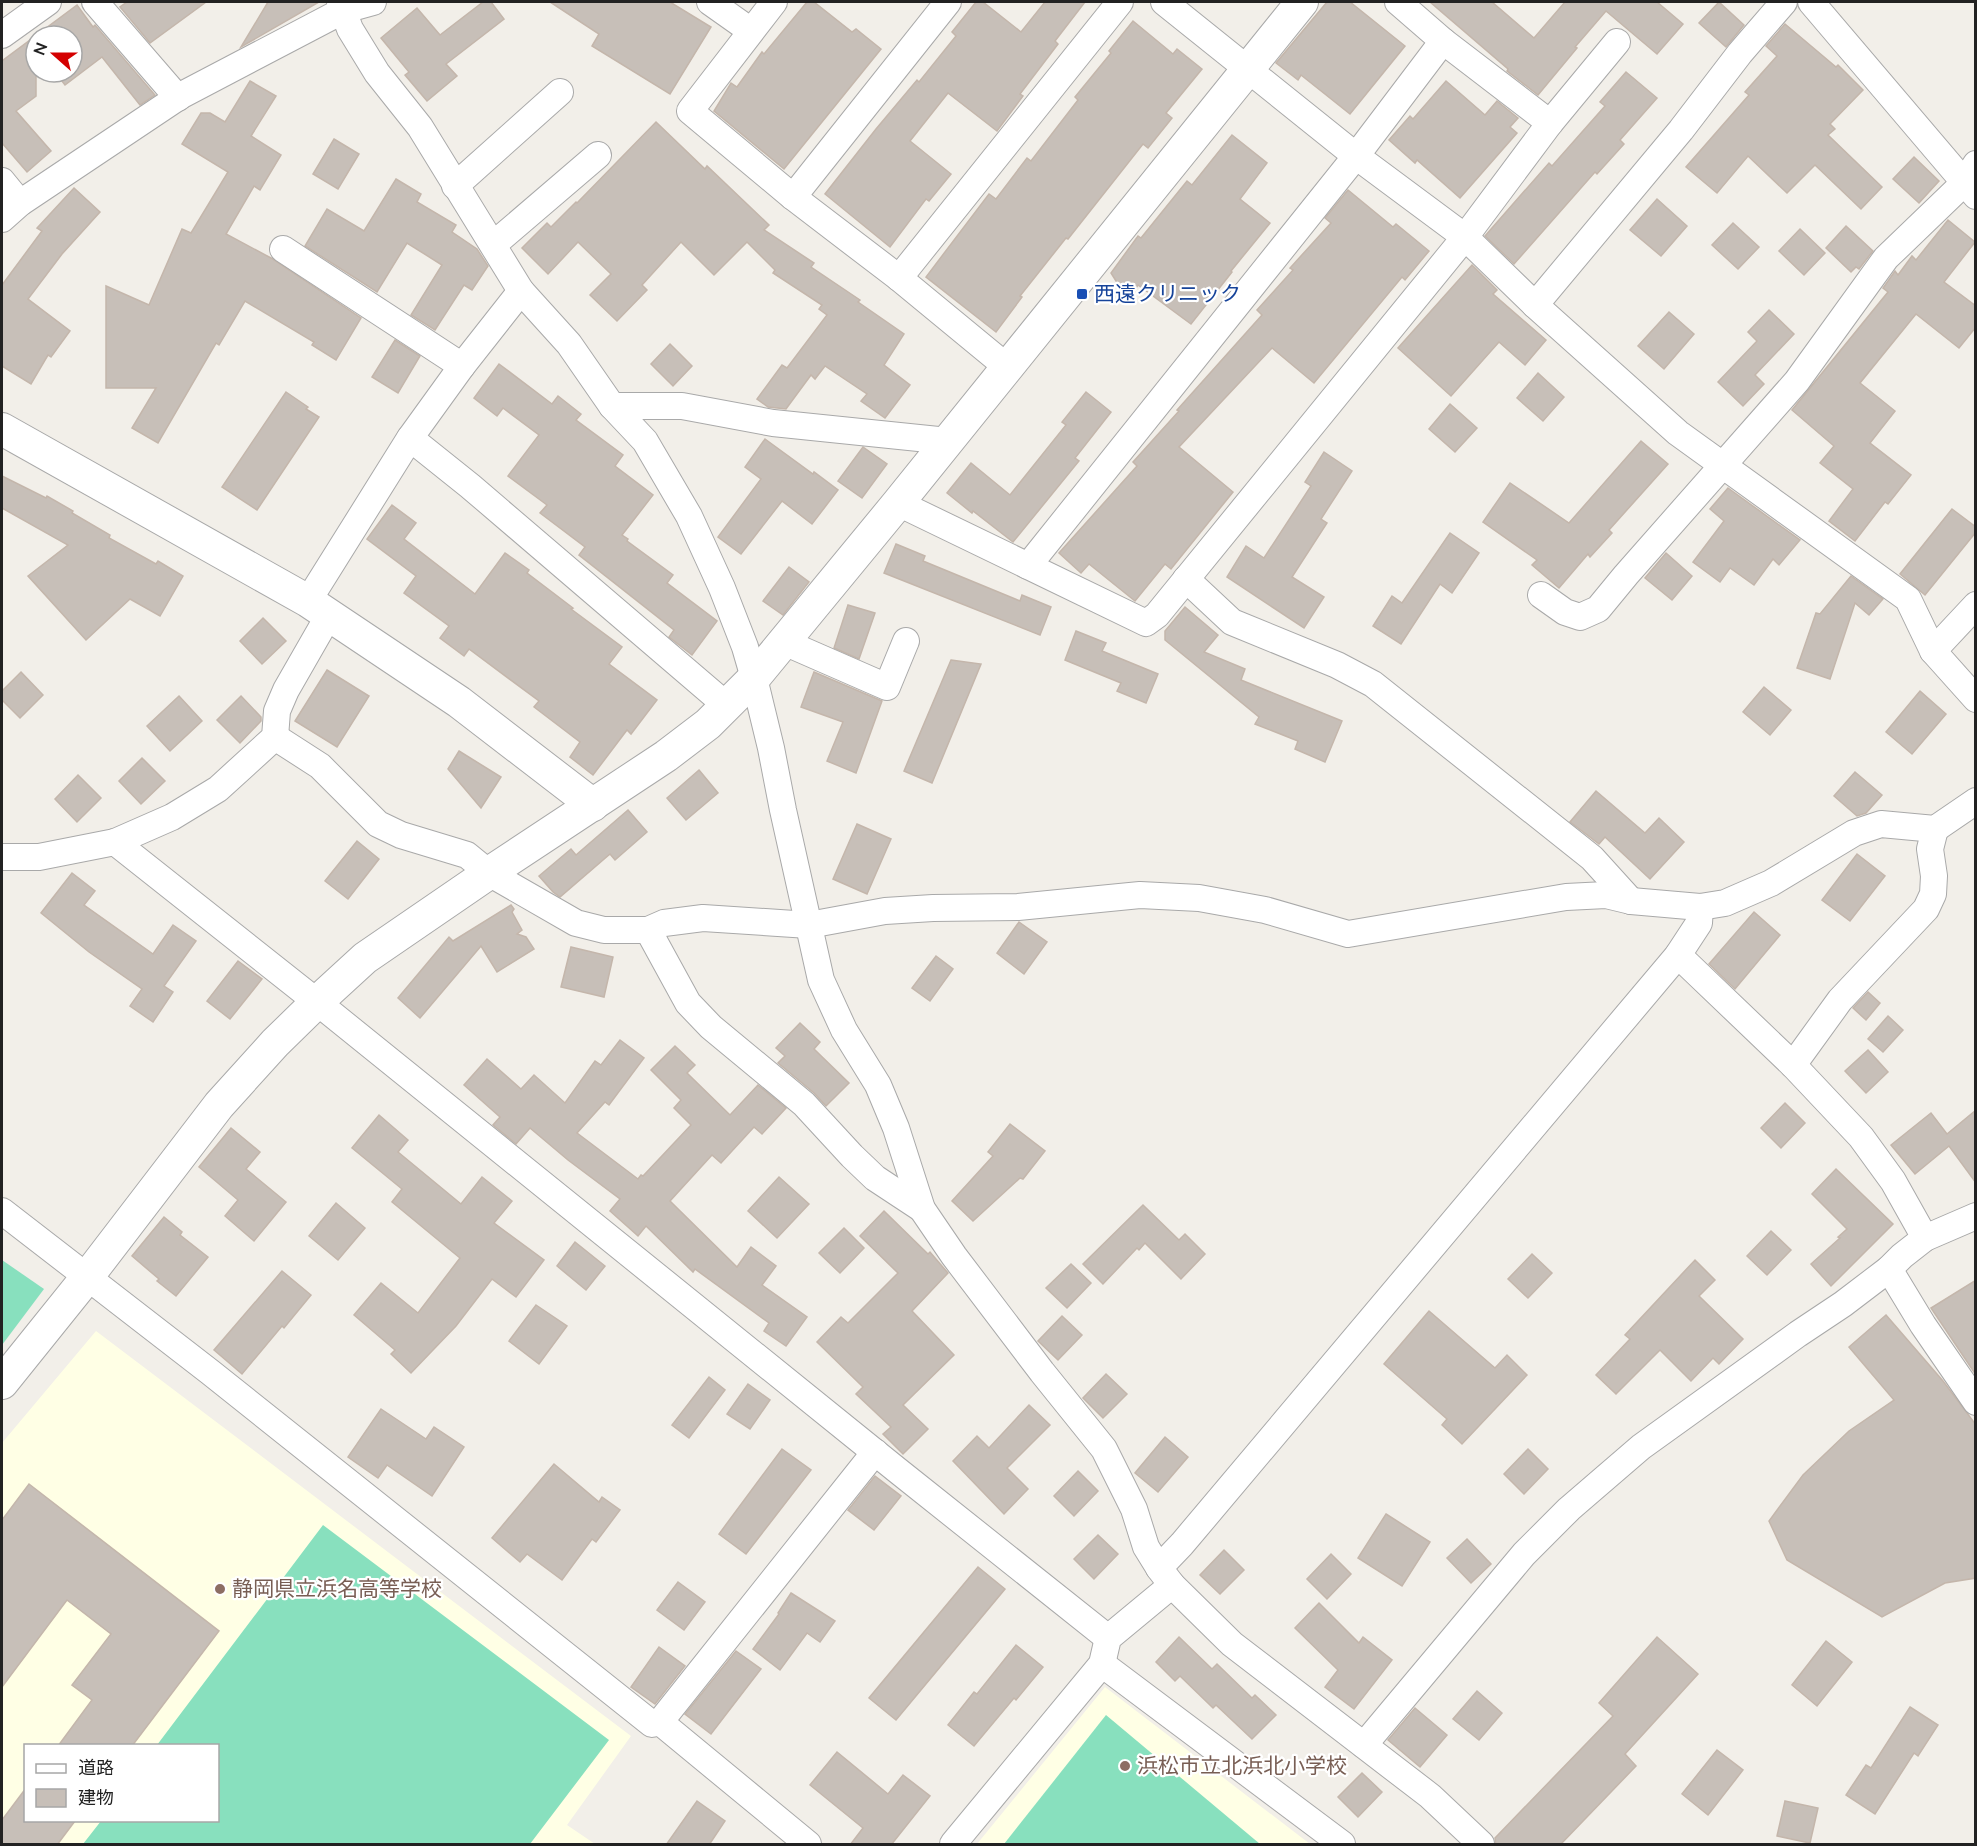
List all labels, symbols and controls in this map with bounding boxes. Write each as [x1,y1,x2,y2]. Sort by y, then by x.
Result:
north arrow [24,24,84,84]
text: N [28,39,51,58]
place label: 西遠クリニック [1094,280,1241,306]
marker: 西遠クリニック [1075,287,1089,301]
place label: 静岡県立浜名高等学校 [232,1575,442,1601]
marker: 静岡県立浜名高等学校 [213,1582,227,1596]
legend [24,1744,219,1822]
place label: 浜松市立北浜北小学校 [1137,1752,1347,1778]
text: 道路 [78,1756,114,1779]
marker: 浜松市立北浜北小学校 [1118,1759,1132,1773]
text: 建物 [78,1786,114,1809]

